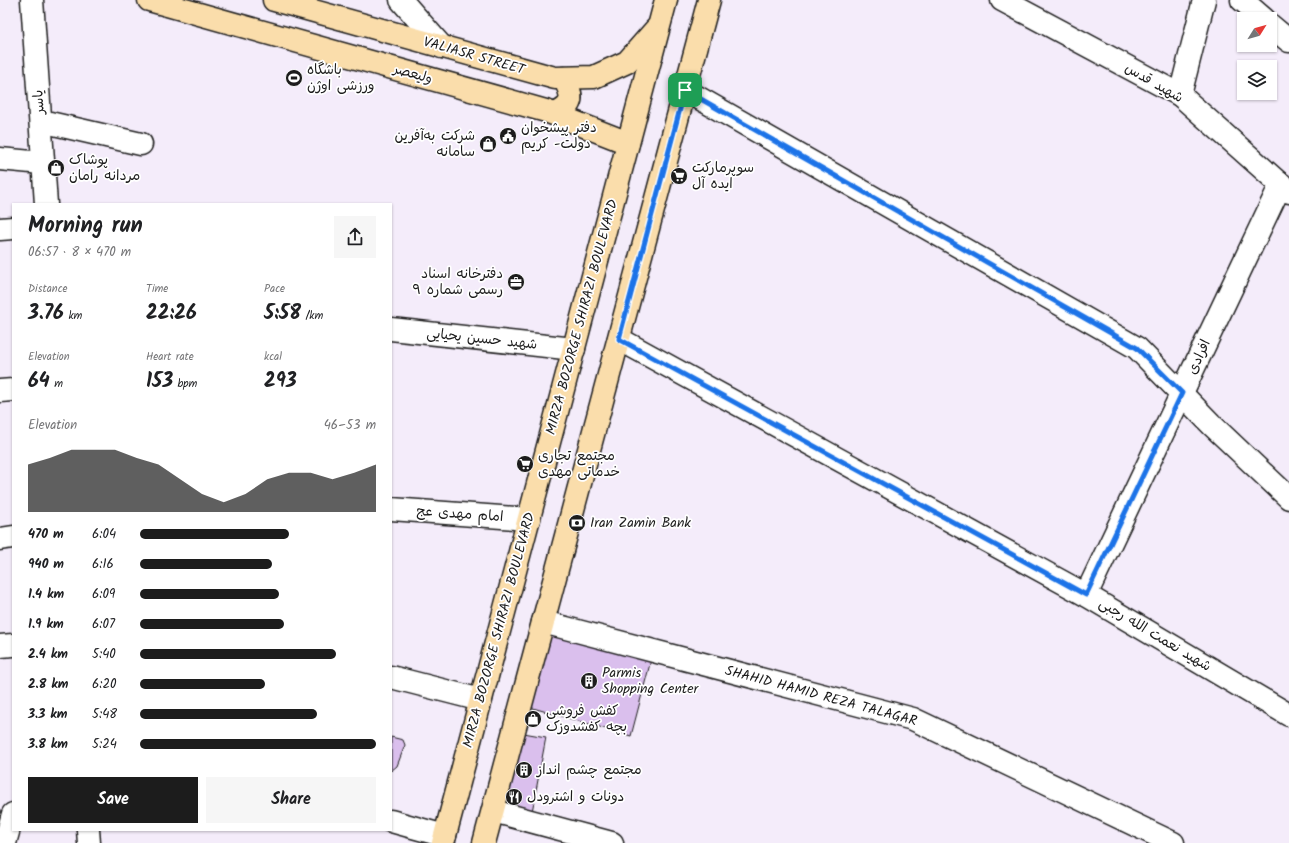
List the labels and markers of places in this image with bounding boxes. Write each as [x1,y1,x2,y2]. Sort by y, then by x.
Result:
place label: باشگاه ورزشی اوژن [307,59,374,97]
sports icon: باشگاه ورزشی اوژن [284,68,304,88]
pin [668,73,702,107]
place label: دفتر پیشخوان دولت- کریم [521,117,597,155]
place label: شرکت به‌آفرین سامانه [394,125,475,163]
public building icon: دفتر پیشخوان دولت- کریم [498,126,518,146]
shop icon: شرکت به‌آفرین سامانه [478,134,498,154]
place label: پوشاک مردانه رامان [69,149,140,187]
place label: سوپرمارکت ایده آل [692,157,754,195]
shop icon: پوشاک مردانه رامان [46,158,66,178]
supermarket icon: سوپرمارکت ایده آل [669,166,689,186]
place label: دفترخانه اسناد رسمی شماره ۹ [412,263,503,301]
office icon: دفترخانه اسناد رسمی شماره ۹ [506,272,526,292]
place label: مجتمع تجاری خدماتی مهدی [538,445,620,483]
supermarket icon: مجتمع تجاری خدماتی مهدی [515,454,535,474]
place label: Iran Zamin Bank [590,512,691,534]
bank icon: Iran Zamin Bank [567,513,587,533]
place label: Parmis Shopping Center [602,662,700,700]
building icon: Parmis Shopping Center [579,671,599,691]
place label: کفش فروشی بچه کفشدوزک [546,700,627,738]
shop icon: کفش فروشی بچه کفشدوزک [523,709,543,729]
place label: مجتمع چشم انداز [536,759,642,781]
building icon: مجتمع چشم انداز [514,760,534,780]
place label: دونات و اشترودل [527,786,624,808]
restaurant icon: دونات و اشترودل [504,787,524,807]

